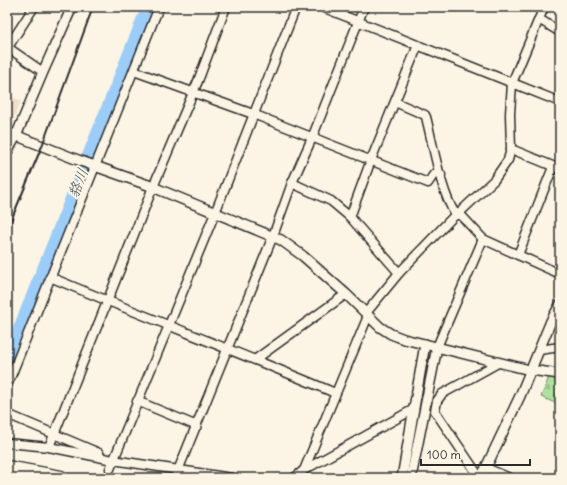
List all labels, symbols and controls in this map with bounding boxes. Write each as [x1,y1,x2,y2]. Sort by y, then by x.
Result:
water label: 貉川 [63,165,92,200]
scale bar [421,441,530,467]
text: 100 m [427,447,461,462]

